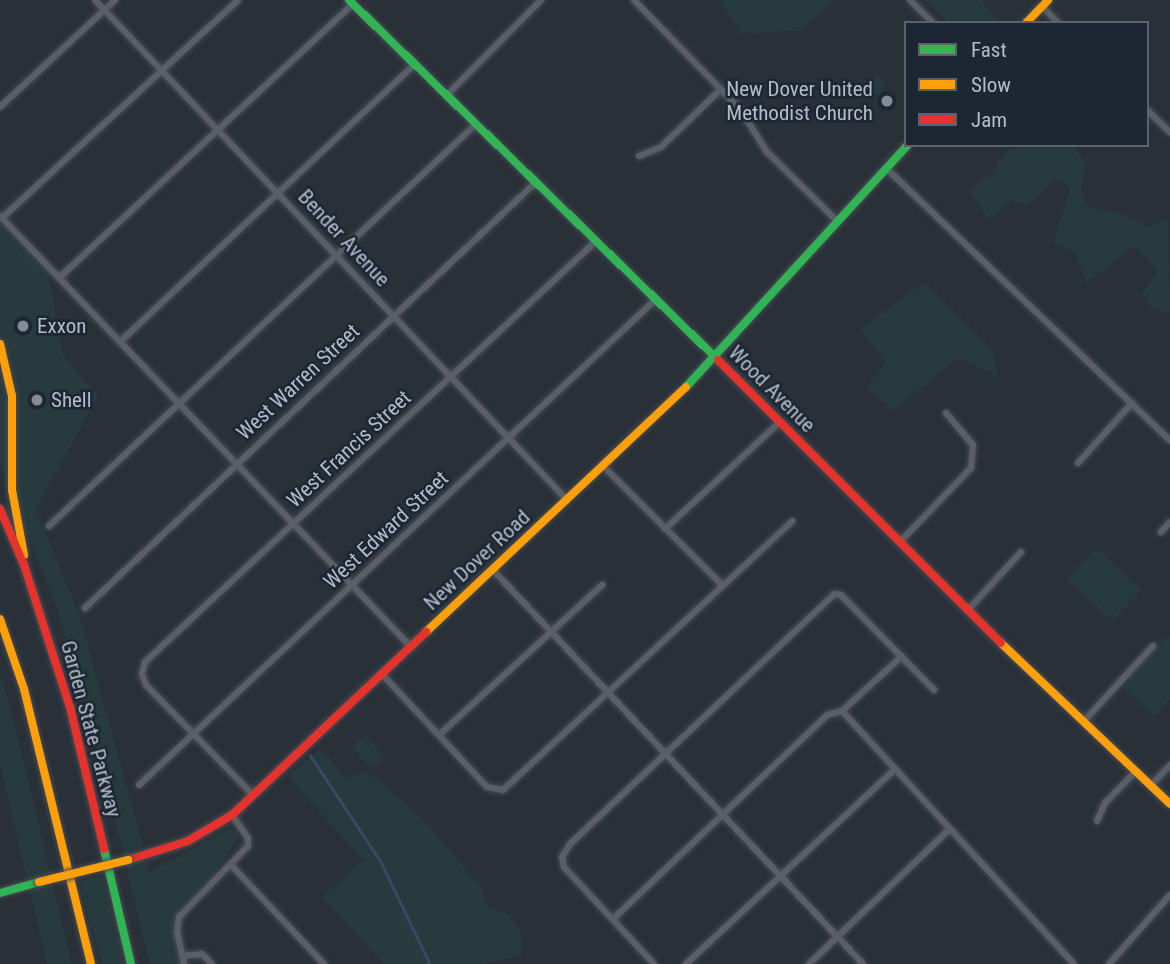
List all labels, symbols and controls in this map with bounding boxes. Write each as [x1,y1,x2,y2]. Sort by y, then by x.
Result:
legend [904,21,1149,147]
text: Fast [971,38,1007,62]
text: Slow [971,73,1011,97]
place label: New Dover United Methodist Church [726,76,873,126]
marker: New Dover United Methodist Church [879,93,895,109]
text: Jam [971,108,1007,132]
street label: Bender Avenue [293,184,395,292]
place label: Exxon [37,313,86,339]
marker: Exxon [15,318,31,334]
street label: West Warren Street [231,319,365,445]
street label: Wood Avenue [723,340,821,438]
street label: West Francis Street [282,385,416,513]
place label: Shell [51,387,92,413]
marker: Shell [29,392,45,408]
street label: West Edward Street [318,466,454,594]
street label: New Dover Road [419,504,535,616]
street label: Garden State Parkway [55,638,127,820]

